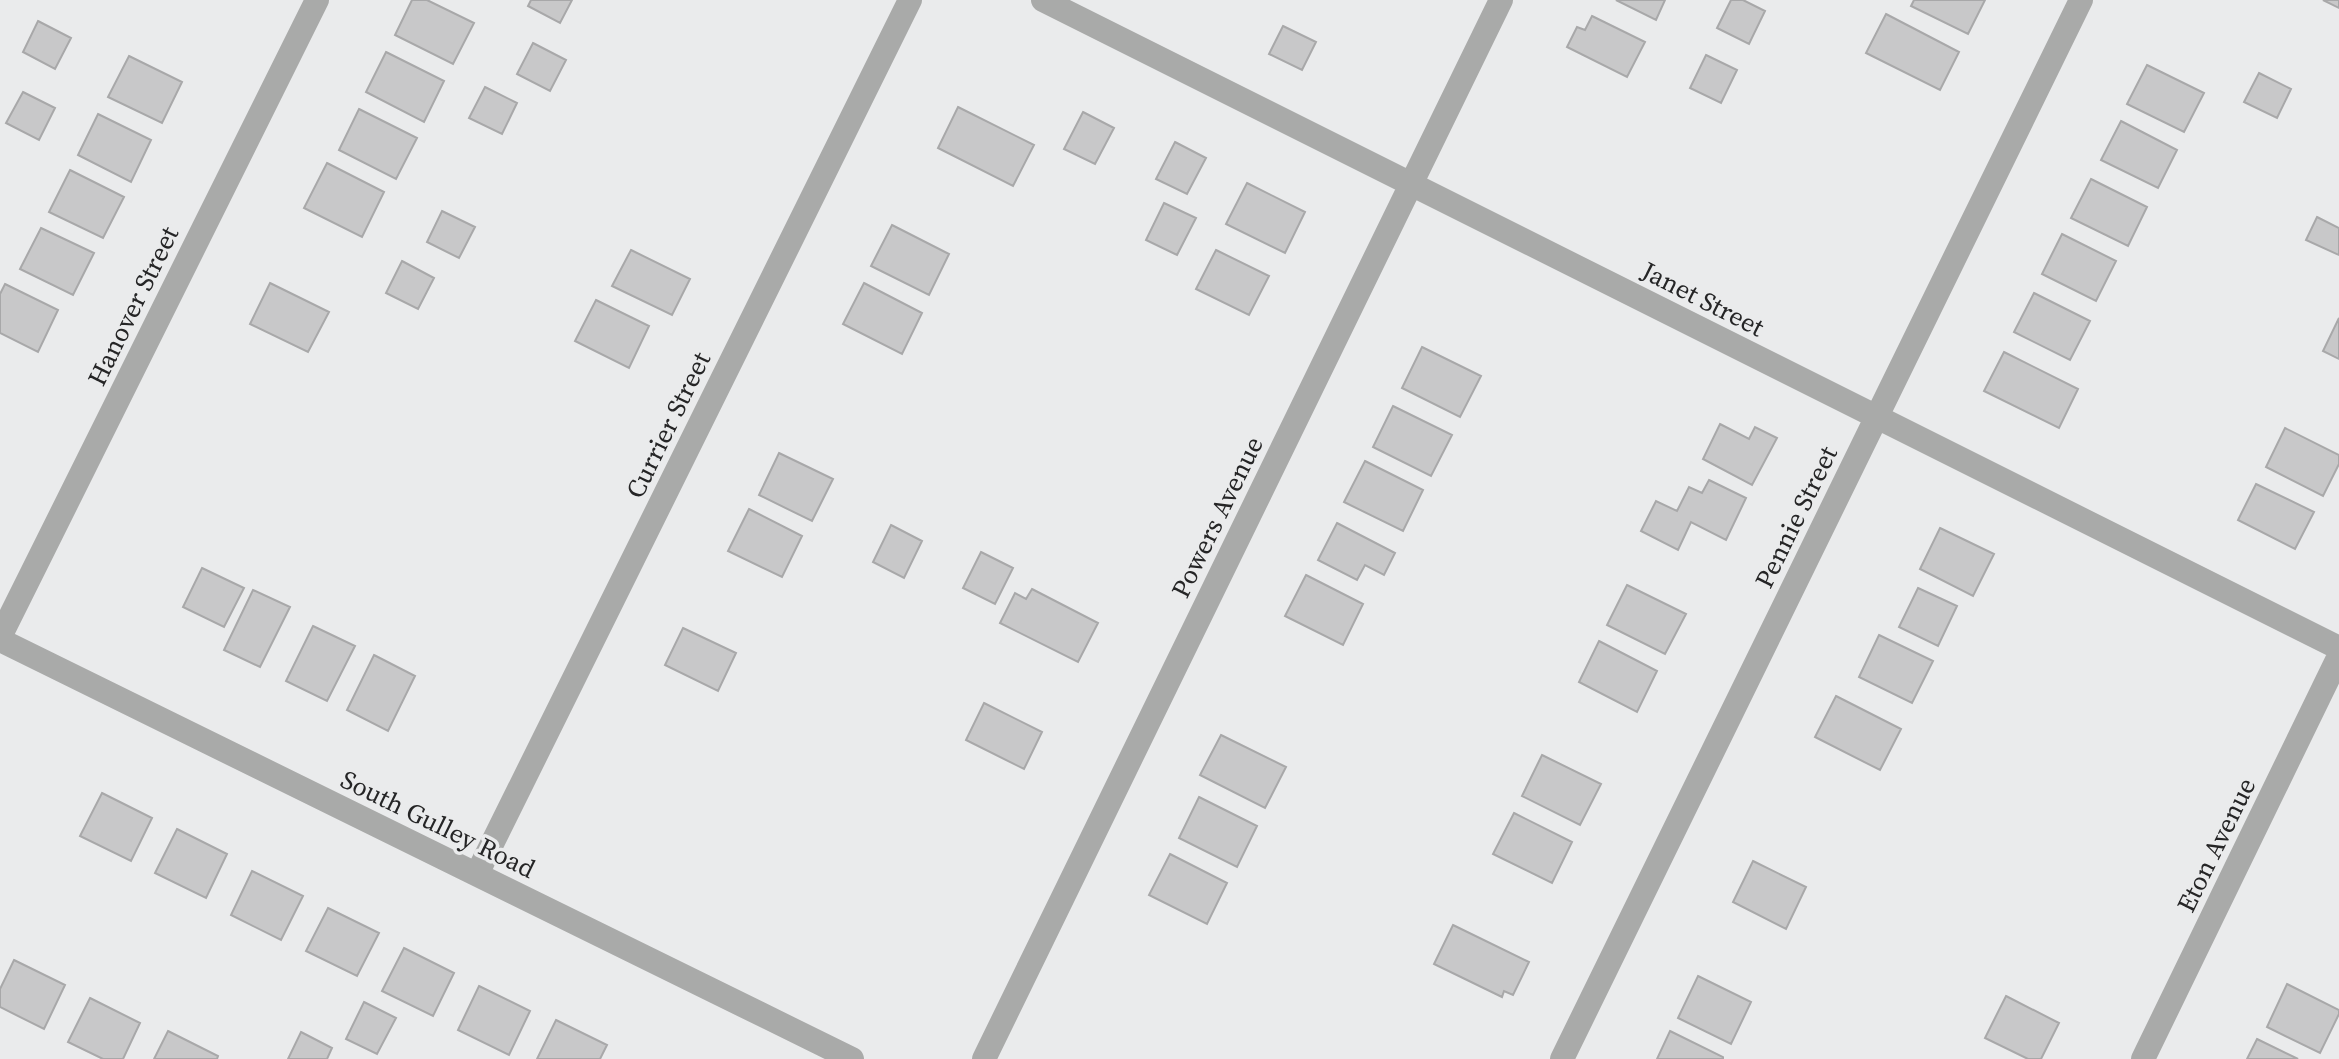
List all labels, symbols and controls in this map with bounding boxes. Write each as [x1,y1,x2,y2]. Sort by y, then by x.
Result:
street label: Hanover Street [79,220,187,392]
street label: Janet Street [1635,252,1771,345]
street label: Currier Street [617,345,719,504]
street label: Powers Avenue [1162,430,1272,604]
street label: Pennie Street [1746,439,1846,594]
street label: South Gulley Road [335,761,542,887]
street label: Eton Avenue [2168,772,2264,918]

